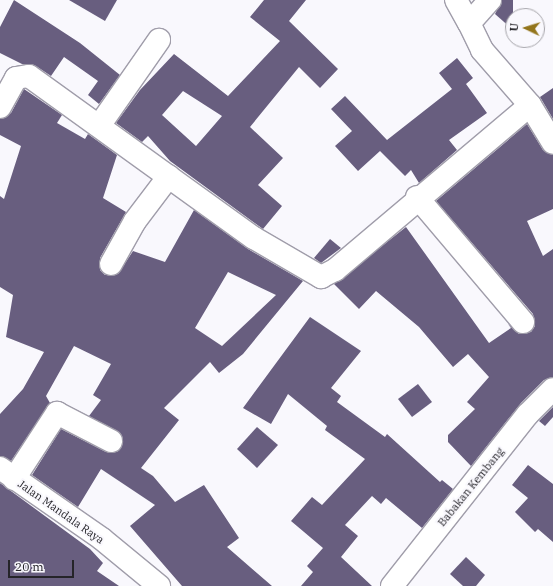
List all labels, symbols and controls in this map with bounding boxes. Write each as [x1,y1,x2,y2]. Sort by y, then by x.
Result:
north arrow [505,8,545,48]
text: U [507,23,521,32]
street label: Babakan Kembang [435,445,507,529]
street label: Jalan Mandala Raya [15,477,107,547]
scale bar [10,552,76,578]
text: 20 m [15,559,44,574]

